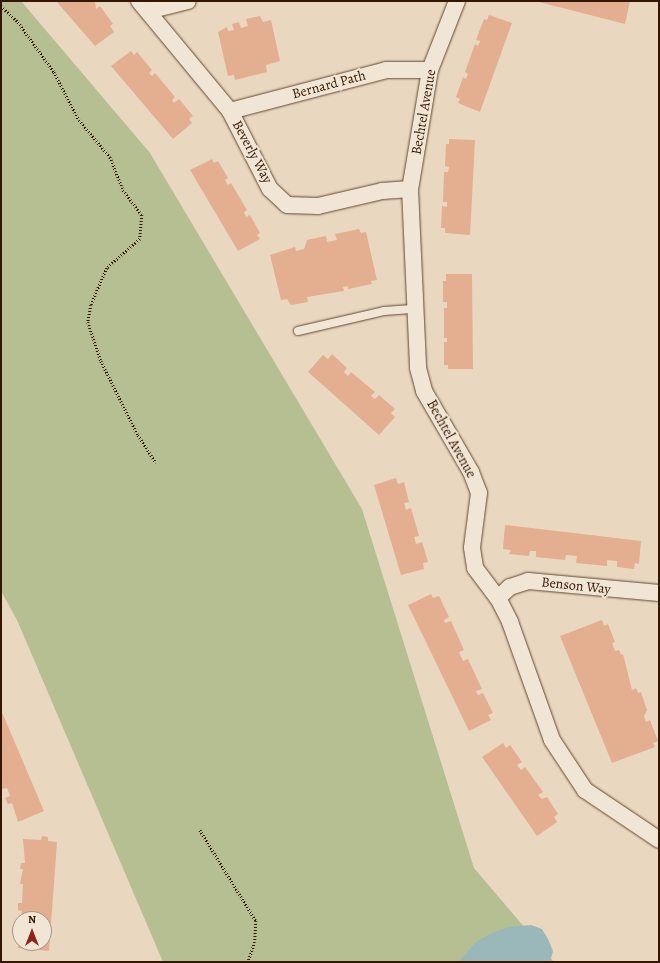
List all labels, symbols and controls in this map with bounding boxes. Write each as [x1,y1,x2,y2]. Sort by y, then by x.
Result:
street label: Bernard Path [290,67,368,103]
street label: Bechtel Avenue [408,68,440,156]
street label: Beverly Way [228,118,276,186]
street label: Bechtel Avenue [423,397,479,481]
street label: Benson Way [540,574,612,598]
north arrow [12,911,52,951]
text: N [28,912,36,927]

